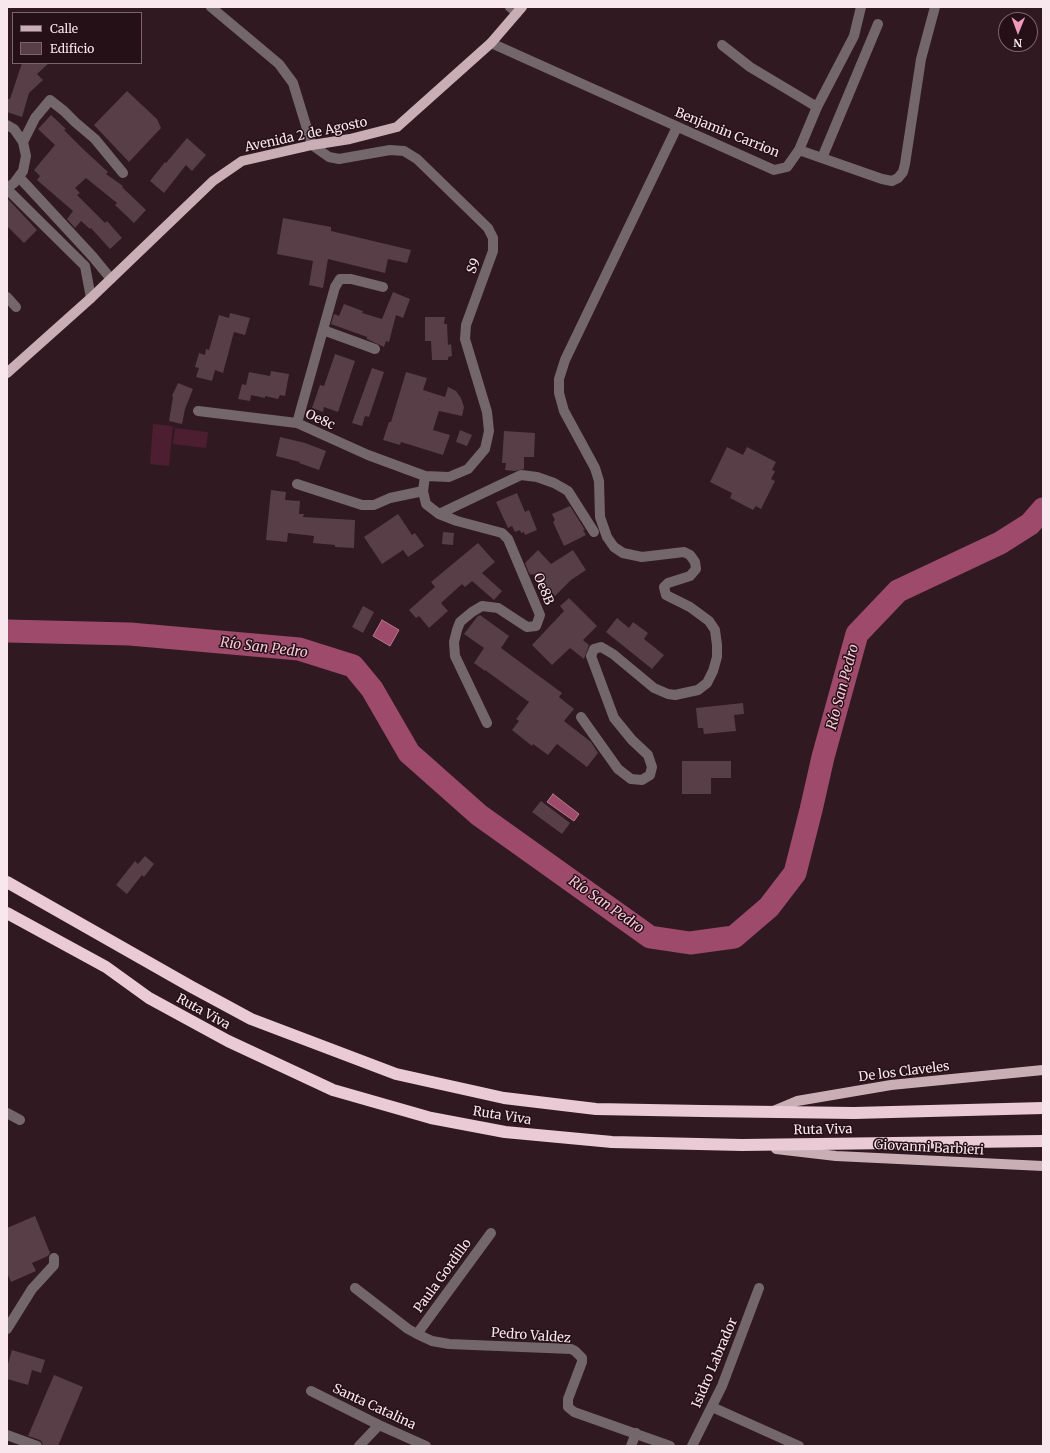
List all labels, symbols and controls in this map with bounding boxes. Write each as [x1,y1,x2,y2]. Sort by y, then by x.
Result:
legend [12,12,142,64]
north arrow [998,12,1038,52]
text: Calle [50,21,78,36]
text: N [1013,36,1022,50]
text: Edificio [50,41,94,56]
street label: Benjamin Carrion [672,105,782,161]
street label: Avenida 2 de Agosto [243,114,369,156]
street label: S9 [464,256,484,276]
street label: Oe8c [303,407,337,433]
street label: Oe8B [530,571,556,607]
water label: Río San Pedro [219,634,309,662]
water label: Río San Pedro [824,642,862,732]
water label: Río San Pedro [565,873,647,937]
street label: Ruta Viva [173,991,233,1033]
street label: De los Claveles [858,1059,950,1085]
street label: Ruta Viva [472,1104,532,1128]
street label: Ruta Viva [793,1122,853,1138]
street label: Giovanni Barbieri [874,1137,984,1159]
street label: Paula Gordillo [411,1236,475,1316]
street label: Isidro Labrador [689,1316,741,1410]
street label: Pedro Valdez [491,1325,571,1347]
street label: Santa Catalina [330,1381,418,1433]

